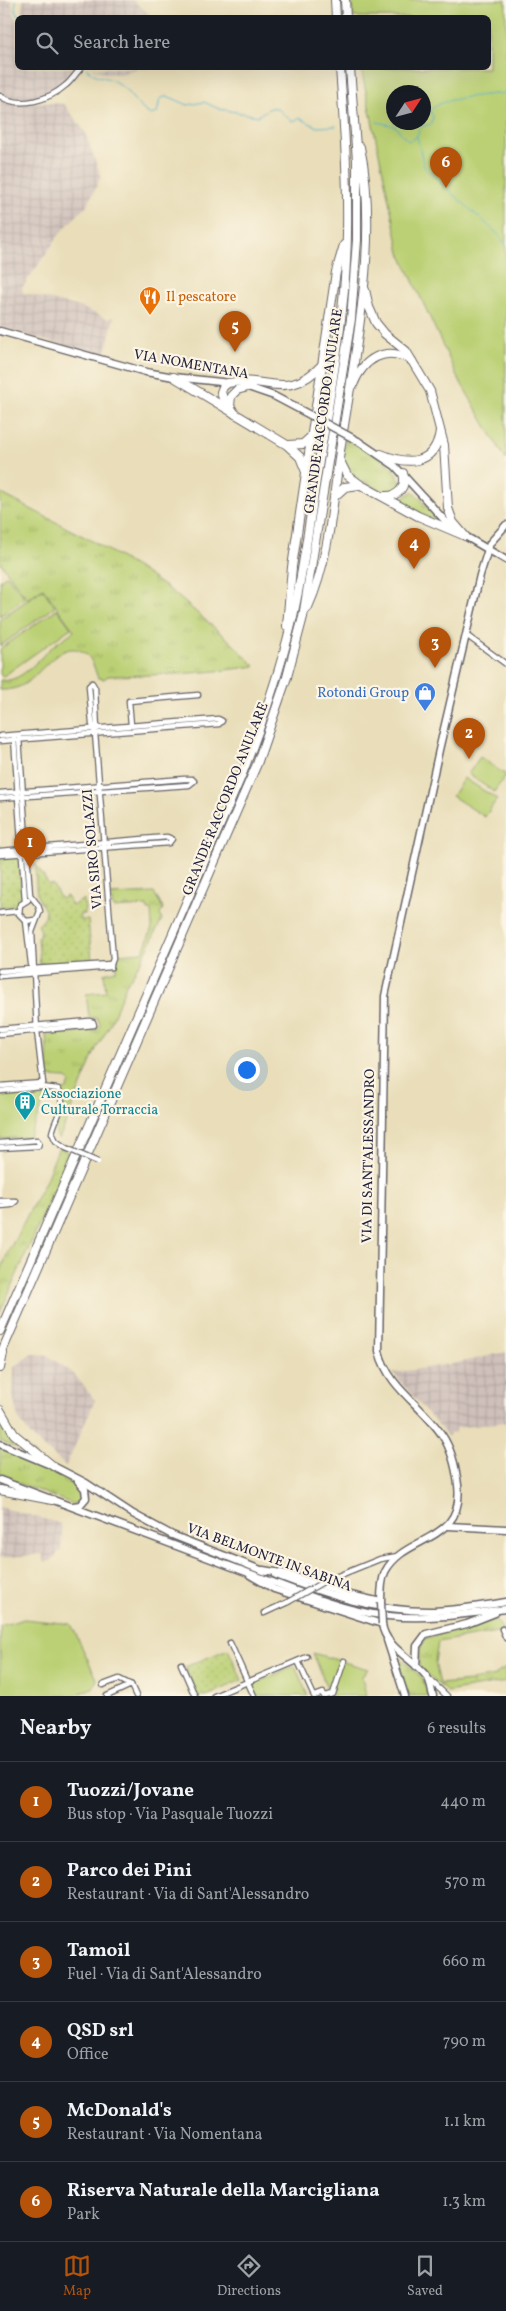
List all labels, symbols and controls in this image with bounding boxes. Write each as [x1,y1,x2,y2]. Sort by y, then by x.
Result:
search box [15,15,491,70]
icon: search [33,29,61,57]
text: Search here [73,30,170,56]
north arrow [386,85,431,130]
pin: 6 [430,147,462,188]
restaurant icon: Il pescatore [138,285,162,316]
place label: Il pescatore [166,288,237,307]
street label: GRANDE RACCORDO ANULARE [300,307,348,515]
pin: 5 [219,311,251,352]
street label: VIA NOMENTANA [132,346,250,385]
pin: 4 [398,528,430,569]
pin: 3 [419,627,451,668]
shop icon: Rotondi Group [413,681,437,712]
place label: Rotondi Group [317,684,409,703]
street label: GRANDE RACCORDO ANULARE [178,700,274,898]
pin: 2 [453,718,485,759]
street label: VIA SIRO SOLAZZI [78,788,108,910]
pin: 1 [14,827,46,868]
your location [234,1057,260,1083]
street label: VIA DI SANT'ALESSANDRO [358,1069,380,1243]
place label: Associazione Culturale Torraccia [41,1085,158,1120]
building icon: Associazione Culturale Torraccia [13,1090,37,1121]
street label: VIA BELMONTE IN SABINA [184,1519,354,1597]
text: Nearby [20,1714,91,1743]
text: 6 results [427,1718,486,1740]
text: Tuozzi/Jovane [67,1778,194,1804]
text: 1 [33,1791,39,1813]
text: 440 m [440,1791,486,1813]
text: Bus stop · Via Pasquale Tuozzi [67,1804,273,1826]
text: Parco dei Pini [67,1858,192,1884]
text: 2 [32,1871,40,1893]
text: 570 m [444,1871,486,1893]
text: Restaurant · Via di Sant'Alessandro [67,1884,309,1906]
text: Tamoil [67,1938,131,1964]
text: 3 [32,1951,40,1973]
text: 660 m [443,1951,486,1973]
text: Fuel · Via di Sant'Alessandro [67,1964,262,1986]
text: QSD srl [67,2018,134,2044]
text: 4 [31,2031,41,2053]
text: 790 m [443,2031,486,2053]
text: Office [67,2044,109,2066]
text: McDonald's [67,2098,172,2124]
text: 5 [32,2111,40,2133]
text: 1.1 km [444,2111,486,2133]
text: Restaurant · Via Nomentana [67,2124,263,2146]
text: Riserva Naturale della Marcigliana [67,2178,380,2204]
text: 6 [32,2191,40,2213]
text: 1.3 km [442,2191,486,2213]
text: Park [67,2204,100,2226]
tab: Map [63,2252,91,2301]
tab: Directions [217,2252,281,2301]
tab: Saved [407,2252,443,2301]

